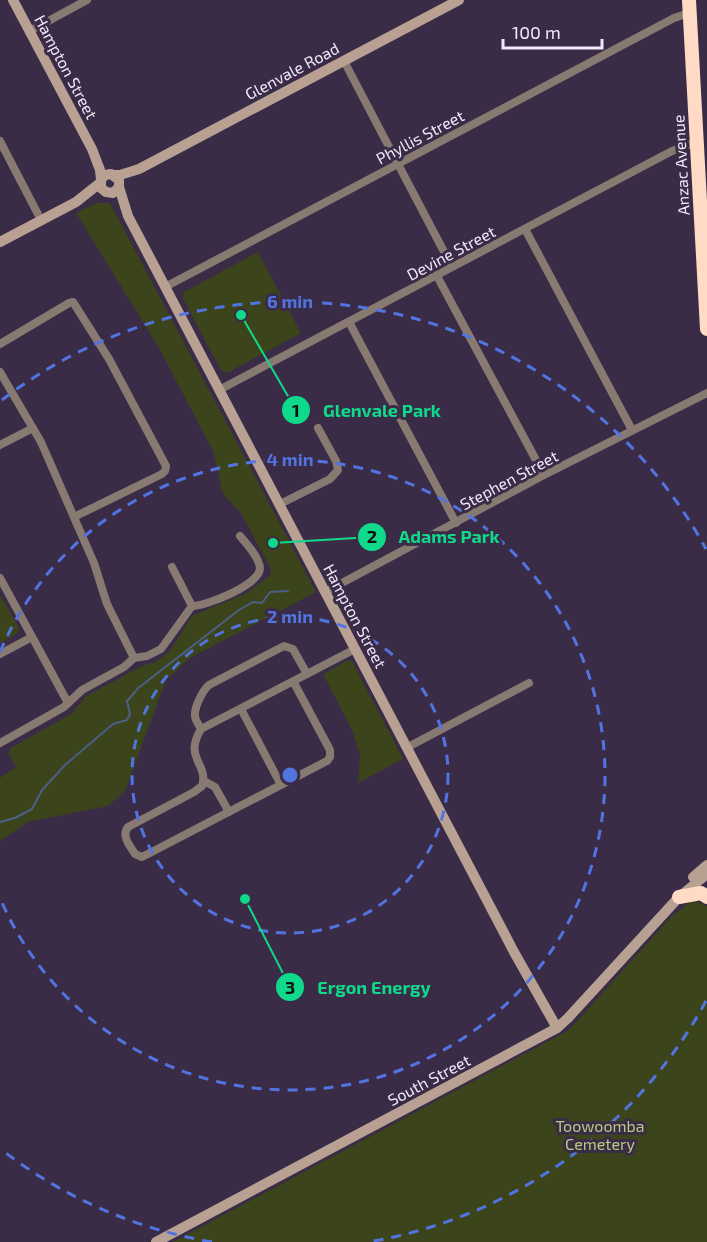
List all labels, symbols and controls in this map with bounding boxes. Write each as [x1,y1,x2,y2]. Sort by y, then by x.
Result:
street label: Hampton Street [31,11,102,122]
scale bar [503,12,602,50]
text: 100 m [512,21,561,43]
street label: Glenvale Road [242,38,342,103]
street label: Phyllis Street [373,105,467,168]
street label: Anzac Avenue [668,114,693,216]
street label: Devine Street [403,221,498,284]
text: 6 min [267,290,313,312]
callout: Glenvale Park [281,392,453,428]
text: 1 [292,399,300,421]
text: Glenvale Park [323,399,441,421]
street label: Stephen Street [457,446,561,513]
text: 4 min [267,448,314,470]
callout: Adams Park [357,519,512,555]
text: 2 [367,525,377,547]
text: Adams Park [398,525,500,547]
street label: Hampton Street [320,560,391,671]
text: 2 min [267,605,313,627]
centre of rings [280,765,300,785]
callout: Ergon Energy [275,969,442,1005]
text: 3 [285,976,295,998]
text: Ergon Energy [317,976,432,998]
street label: South Street [384,1050,473,1109]
park label: Toowoomba Cemetery [556,1116,644,1153]

